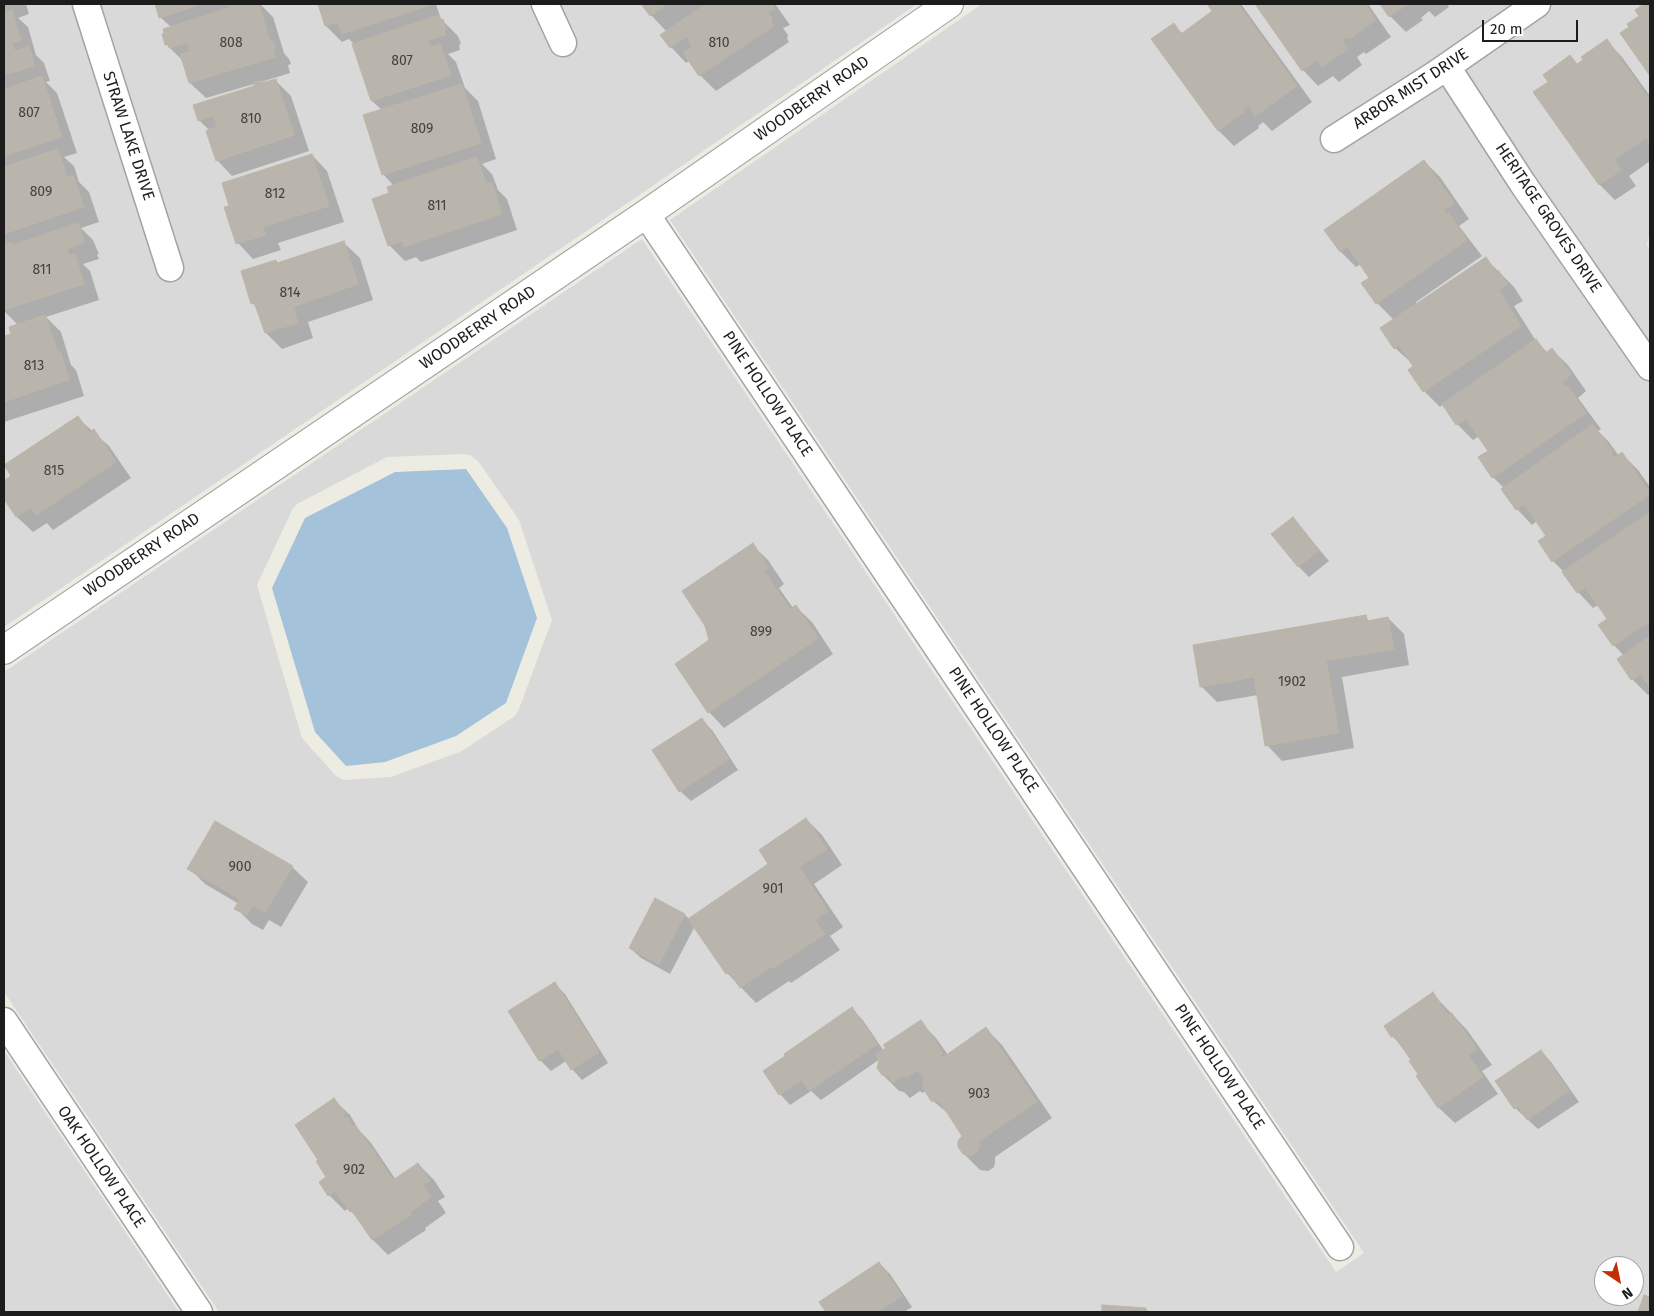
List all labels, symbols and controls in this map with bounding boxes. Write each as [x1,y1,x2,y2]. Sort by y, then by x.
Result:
scale bar [1484,10,1580,42]
text: 20 m [1490,20,1523,38]
house number: 808 [219,35,243,51]
house number: 810 [708,35,730,51]
street label: ARBOR MIST DRIVE [1350,45,1472,133]
street label: WOODBERRY ROAD [751,52,873,146]
house number: 807 [391,53,413,69]
street label: STRAW LAKE DRIVE [98,69,158,203]
house number: 807 [18,105,40,121]
house number: 810 [240,111,262,127]
house number: 809 [411,121,433,137]
street label: HERITAGE GROVES DRIVE [1491,140,1605,296]
house number: 809 [30,184,52,200]
house number: 812 [265,186,285,202]
house number: 811 [427,198,447,214]
house number: 811 [32,262,52,278]
street label: WOODBERRY ROAD [416,282,540,374]
house number: 814 [280,285,300,301]
street label: PINE HOLLOW PLACE [718,328,816,460]
house number: 813 [24,358,44,374]
house number: 815 [44,463,64,479]
street label: WOODBERRY ROAD [80,509,204,601]
house number: 899 [750,624,772,640]
street label: PINE HOLLOW PLACE [944,664,1042,796]
house number: 1902 [1278,674,1306,690]
house number: 900 [229,859,251,875]
house number: 901 [763,881,783,897]
street label: PINE HOLLOW PLACE [1170,1001,1268,1133]
house number: 903 [968,1086,990,1102]
street label: OAK HOLLOW PLACE [53,1102,149,1232]
house number: 902 [343,1162,365,1178]
north arrow [1594,1256,1644,1306]
text: N [1619,1283,1636,1303]

